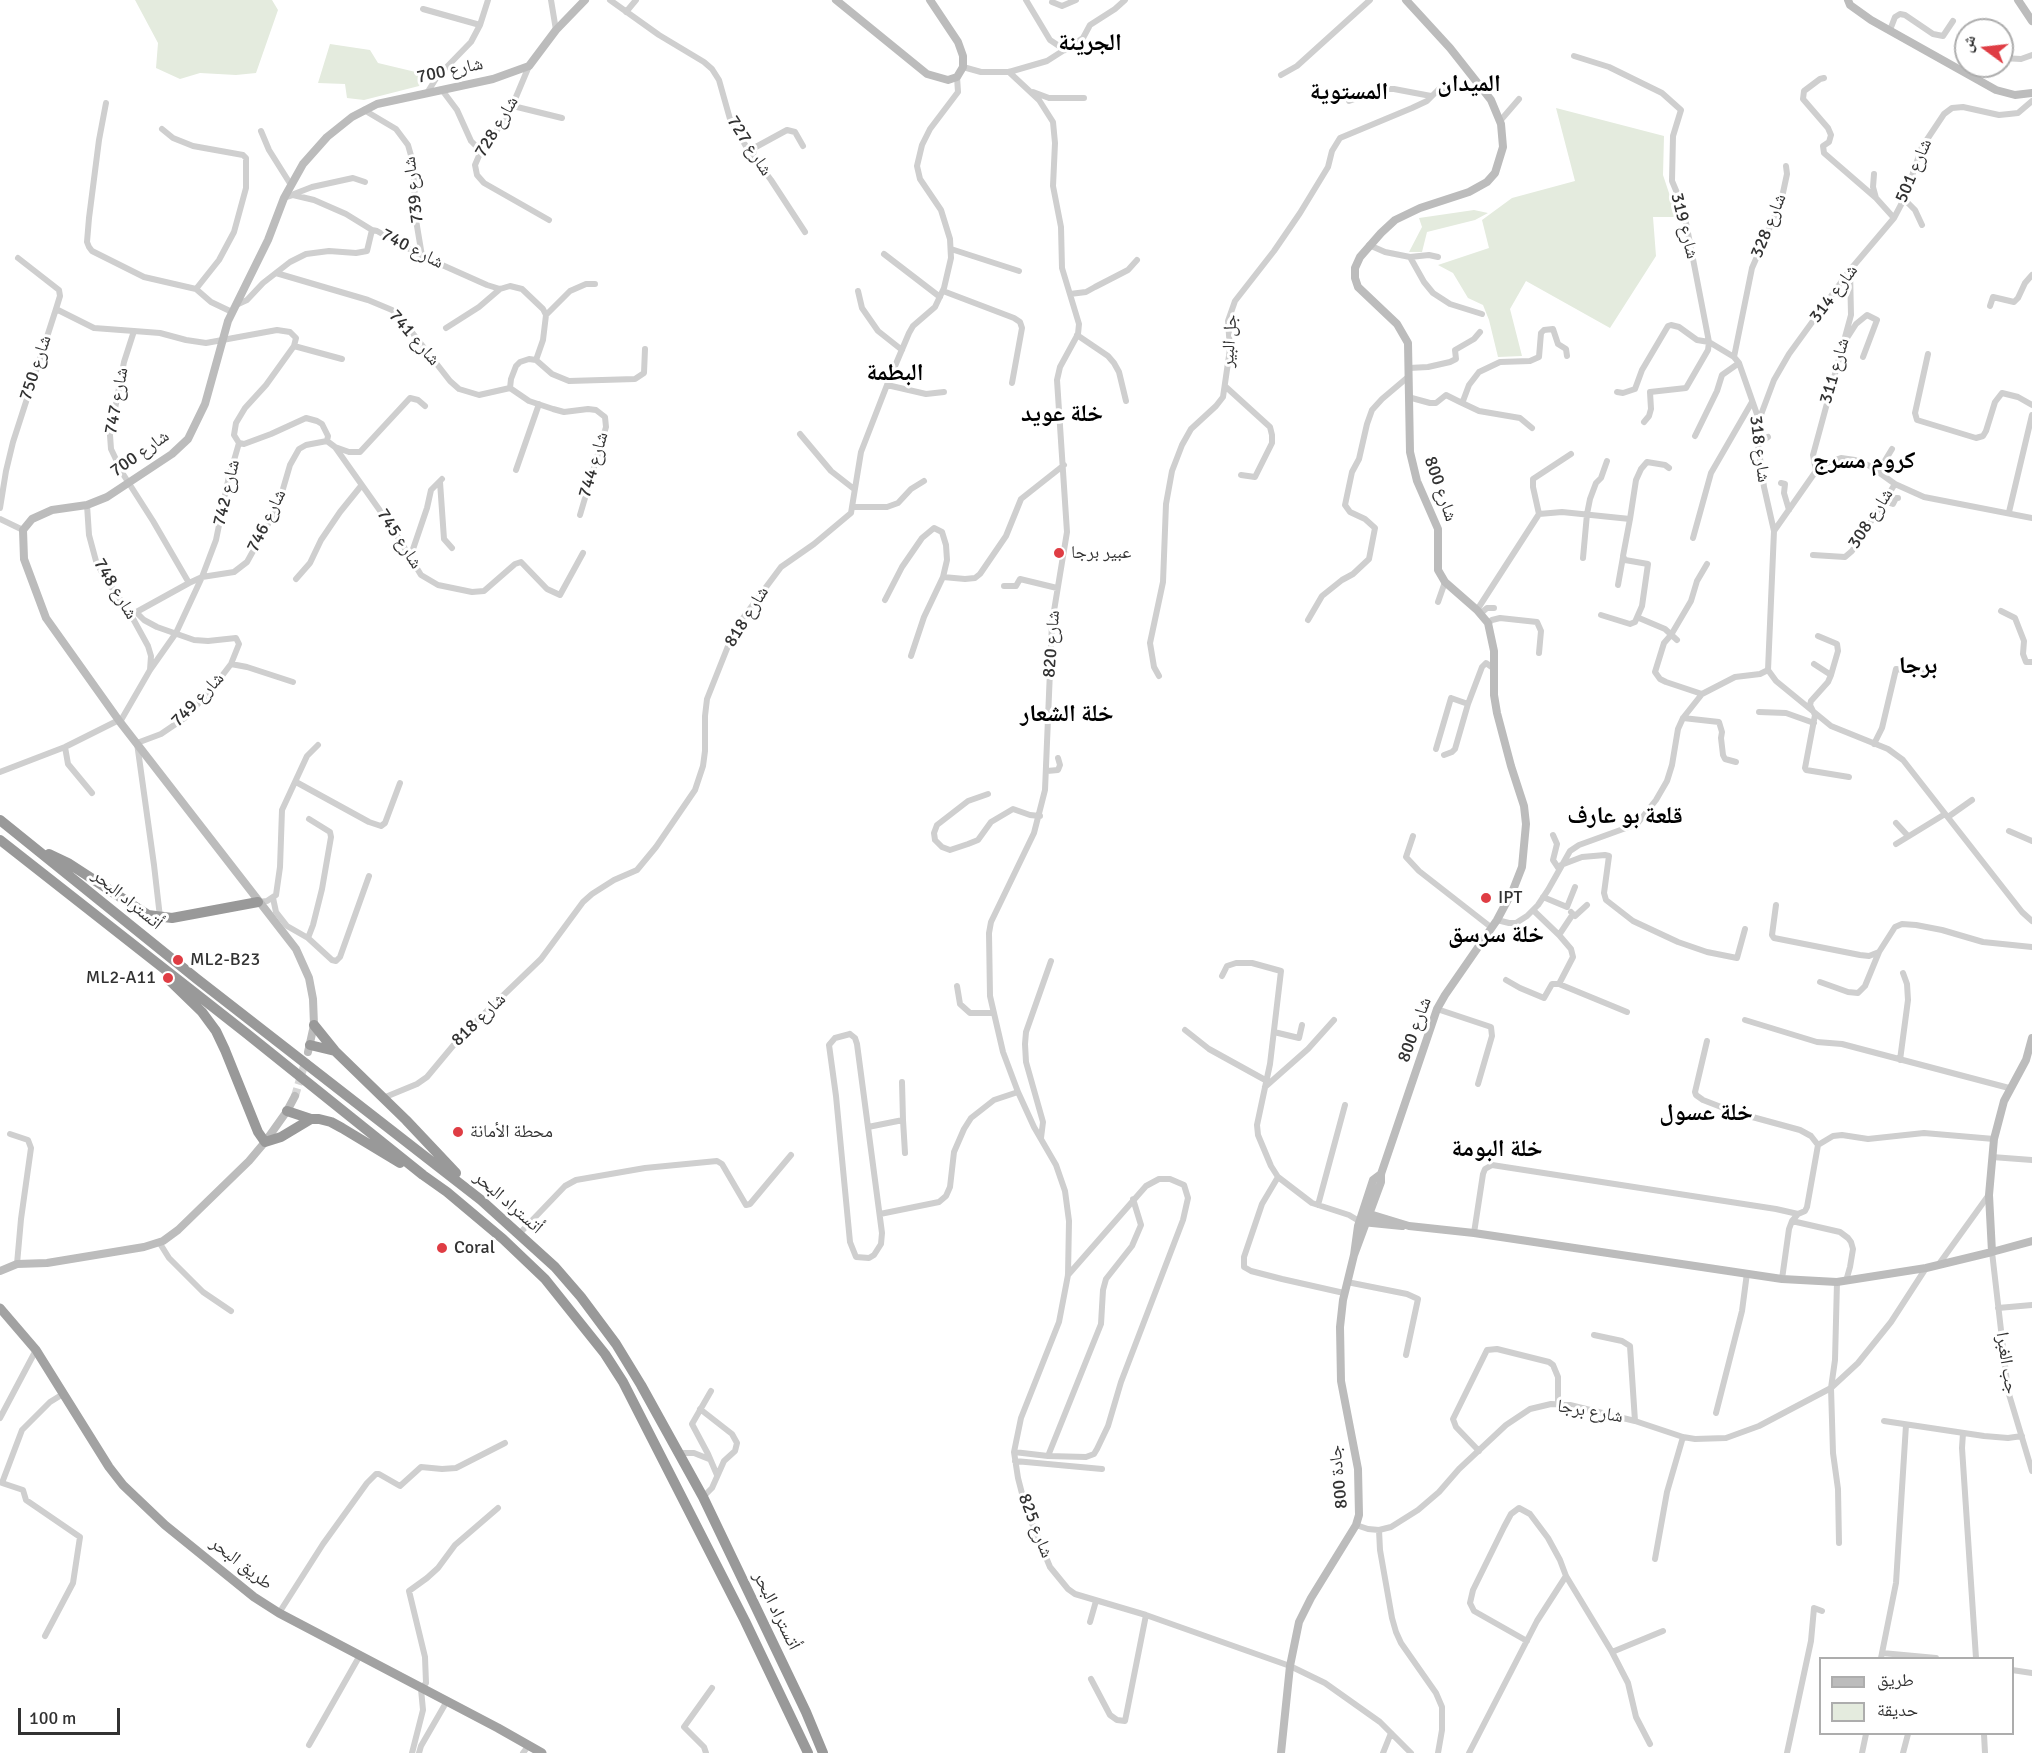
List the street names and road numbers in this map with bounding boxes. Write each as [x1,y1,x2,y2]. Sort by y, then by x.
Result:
street label: شارع 700 [415,53,485,89]
street label: شارع 728 [470,93,524,161]
street label: شارع 727 [722,112,776,180]
street label: شارع 501 [1891,136,1937,206]
street label: شارع 739 [399,155,429,225]
street label: شارع 319 [1665,191,1703,261]
street label: شارع 328 [1746,191,1792,261]
street label: شارع 740 [377,224,447,274]
street label: شارع 314 [1805,261,1863,327]
street label: شارع 741 [384,306,444,370]
street label: جل البير [1217,314,1243,368]
street label: شارع 750 [15,333,57,403]
street label: شارع 311 [1815,336,1855,406]
street label: شارع 747 [101,366,133,436]
street label: شارع 318 [1744,414,1774,484]
street label: شارع 700 [106,426,174,482]
street label: شارع 744 [574,430,614,500]
street label: شارع 800 [1419,454,1461,524]
street label: شارع 742 [209,458,245,528]
street label: شارع 308 [1844,485,1898,553]
street label: شارع 746 [243,486,291,556]
street label: شارع 745 [372,505,426,573]
street label: شارع 748 [88,555,142,623]
street label: شارع 818 [720,583,774,651]
street label: شارع 820 [1039,610,1065,678]
street label: شارع 749 [167,668,229,732]
street label: أتستراد البحر [87,865,167,935]
street label: شارع 818 [447,989,511,1051]
street label: شارع 800 [1393,995,1437,1065]
street label: أتستراد البحر [469,1167,547,1239]
street label: جب الغبرا [1990,1330,2022,1396]
street label: شارع برجا [1555,1396,1625,1428]
street label: جادة 800 [1325,1444,1353,1510]
street label: شارع 825 [1013,1491,1057,1561]
street label: طريق البحر [205,1533,277,1595]
street label: أتستراد البحر [748,1568,804,1654]

